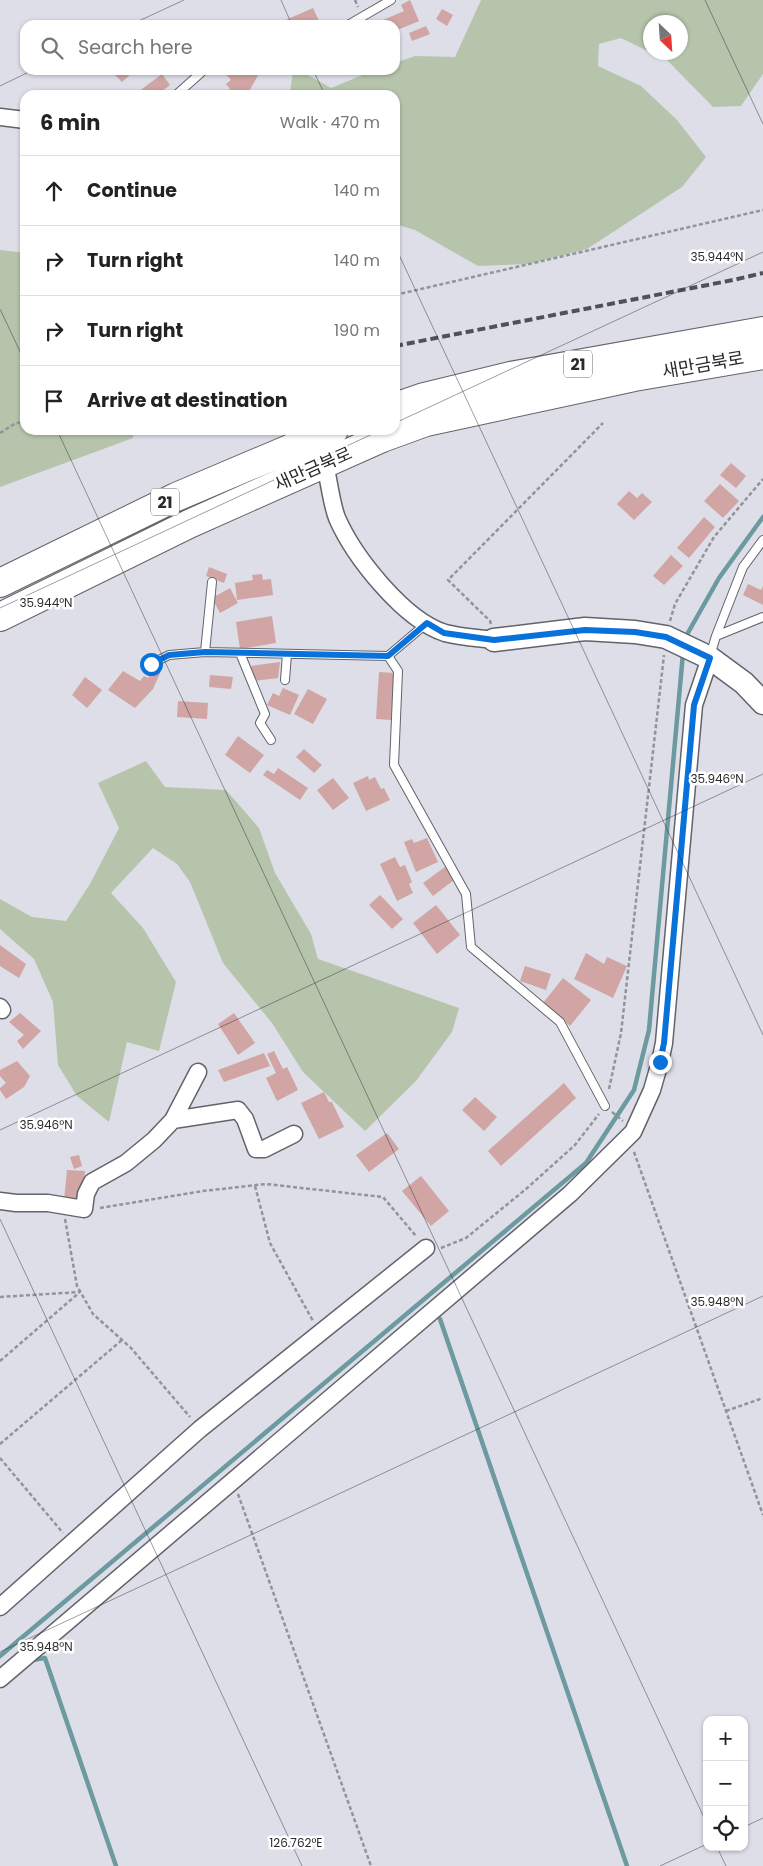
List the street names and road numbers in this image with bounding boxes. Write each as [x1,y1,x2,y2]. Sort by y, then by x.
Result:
street label: 새만금북로 [660,345,746,384]
road number: 21 [564,350,592,378]
street label: 새만금북로 [270,440,356,497]
road number: 21 [151,488,179,516]

